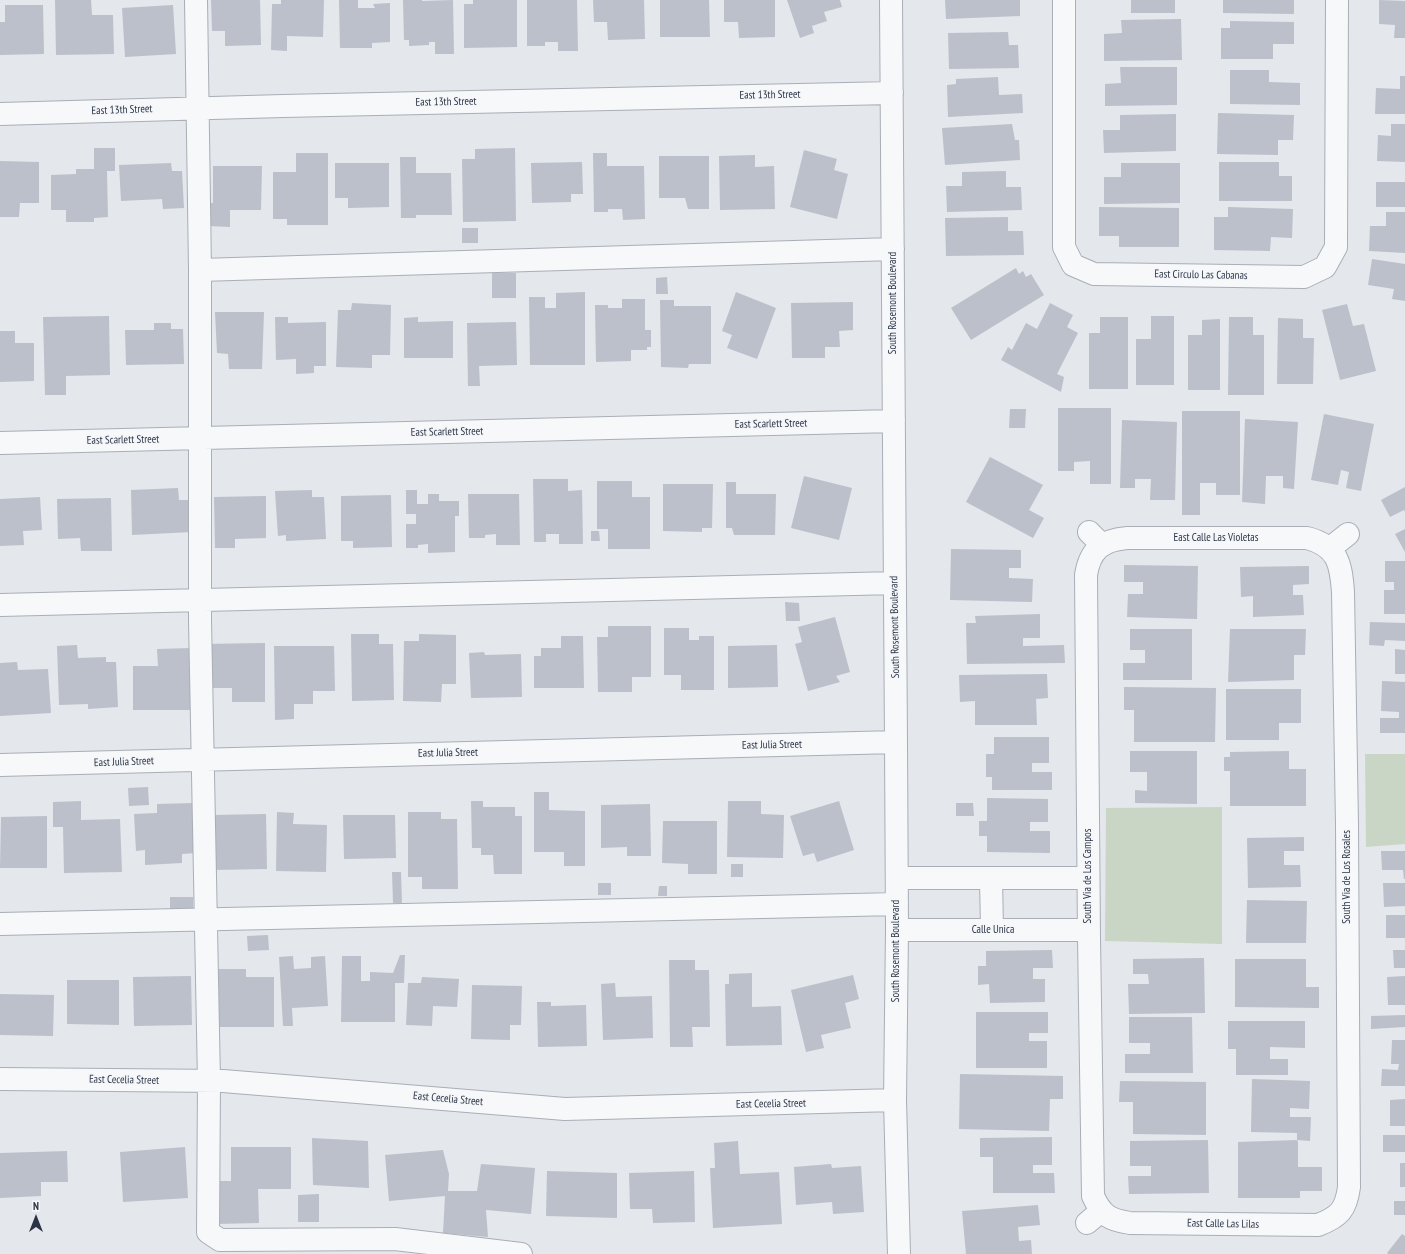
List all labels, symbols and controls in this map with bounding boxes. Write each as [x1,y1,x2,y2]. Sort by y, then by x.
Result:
street label: East 13th Street [739,88,801,102]
street label: East 13th Street [415,95,477,109]
street label: East 13th Street [91,102,153,118]
street label: South Rosemont Boulevard [886,252,900,354]
street label: East Circulo Las Cabanas [1154,268,1248,282]
street label: East Scarlett Street [735,417,807,431]
street label: East Scarlett Street [411,425,483,439]
street label: East Scarlett Street [87,433,159,447]
street label: East Calle Las Violetas [1174,531,1258,545]
street label: South Rosemont Boulevard [888,576,902,678]
street label: East Julia Street [742,738,802,752]
street label: East Julia Street [418,746,478,760]
street label: East Julia Street [94,754,154,770]
street label: South Via de Los Campos [1081,829,1095,923]
street label: South Via de Los Rosales [1340,830,1354,924]
street label: South Rosemont Boulevard [889,900,903,1002]
street label: Calle Unica [972,923,1014,937]
street label: East Cecelia Street [89,1073,159,1087]
street label: East Cecelia Street [413,1089,483,1109]
street label: East Cecelia Street [736,1097,806,1111]
north arrow [16,1198,56,1238]
text: N [33,1199,39,1213]
street label: East Calle Las Lilas [1187,1217,1259,1231]

